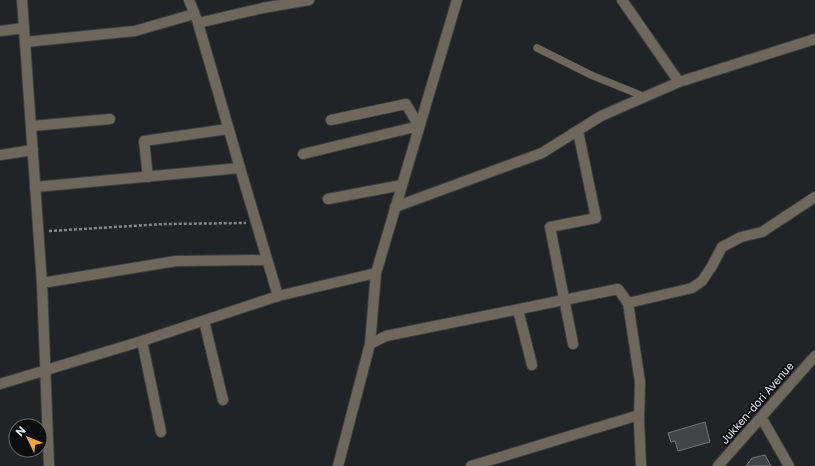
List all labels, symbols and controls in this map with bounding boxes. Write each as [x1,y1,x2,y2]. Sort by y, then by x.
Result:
street label: Jukken-dori Avenue [717,359,797,447]
north arrow [8,418,48,458]
text: N [13,423,29,439]

